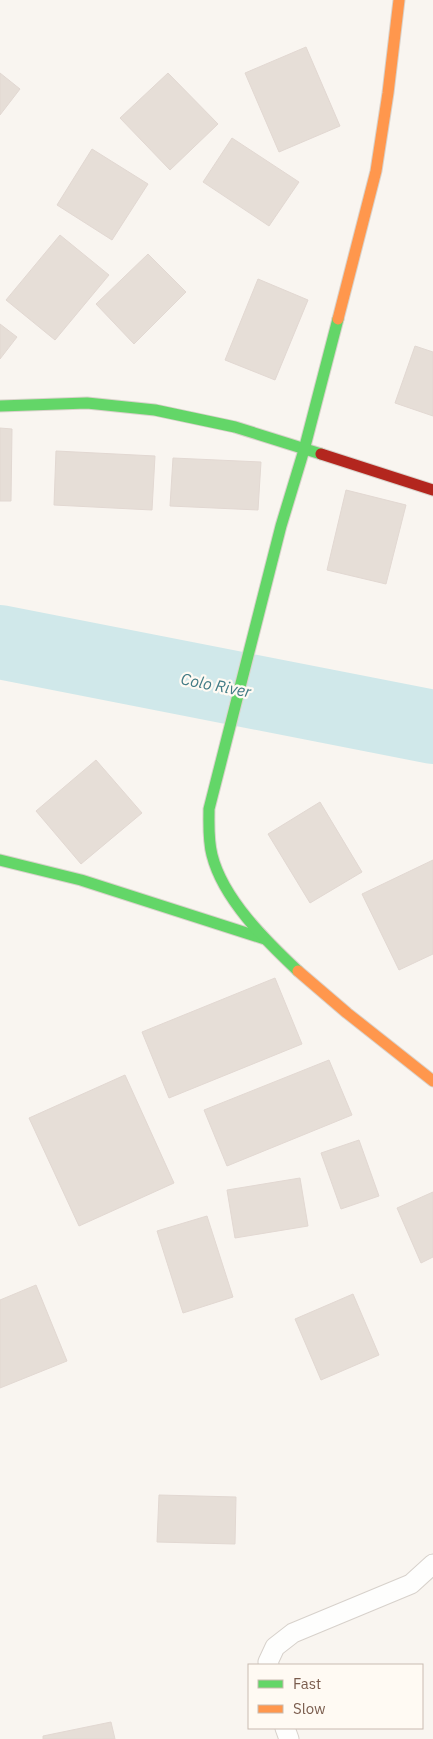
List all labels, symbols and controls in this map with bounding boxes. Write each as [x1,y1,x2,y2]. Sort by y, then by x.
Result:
water label: Colo River [179,668,254,702]
legend [248,1664,423,1729]
text: Fast [293,1674,321,1693]
text: Slow [293,1699,326,1718]

